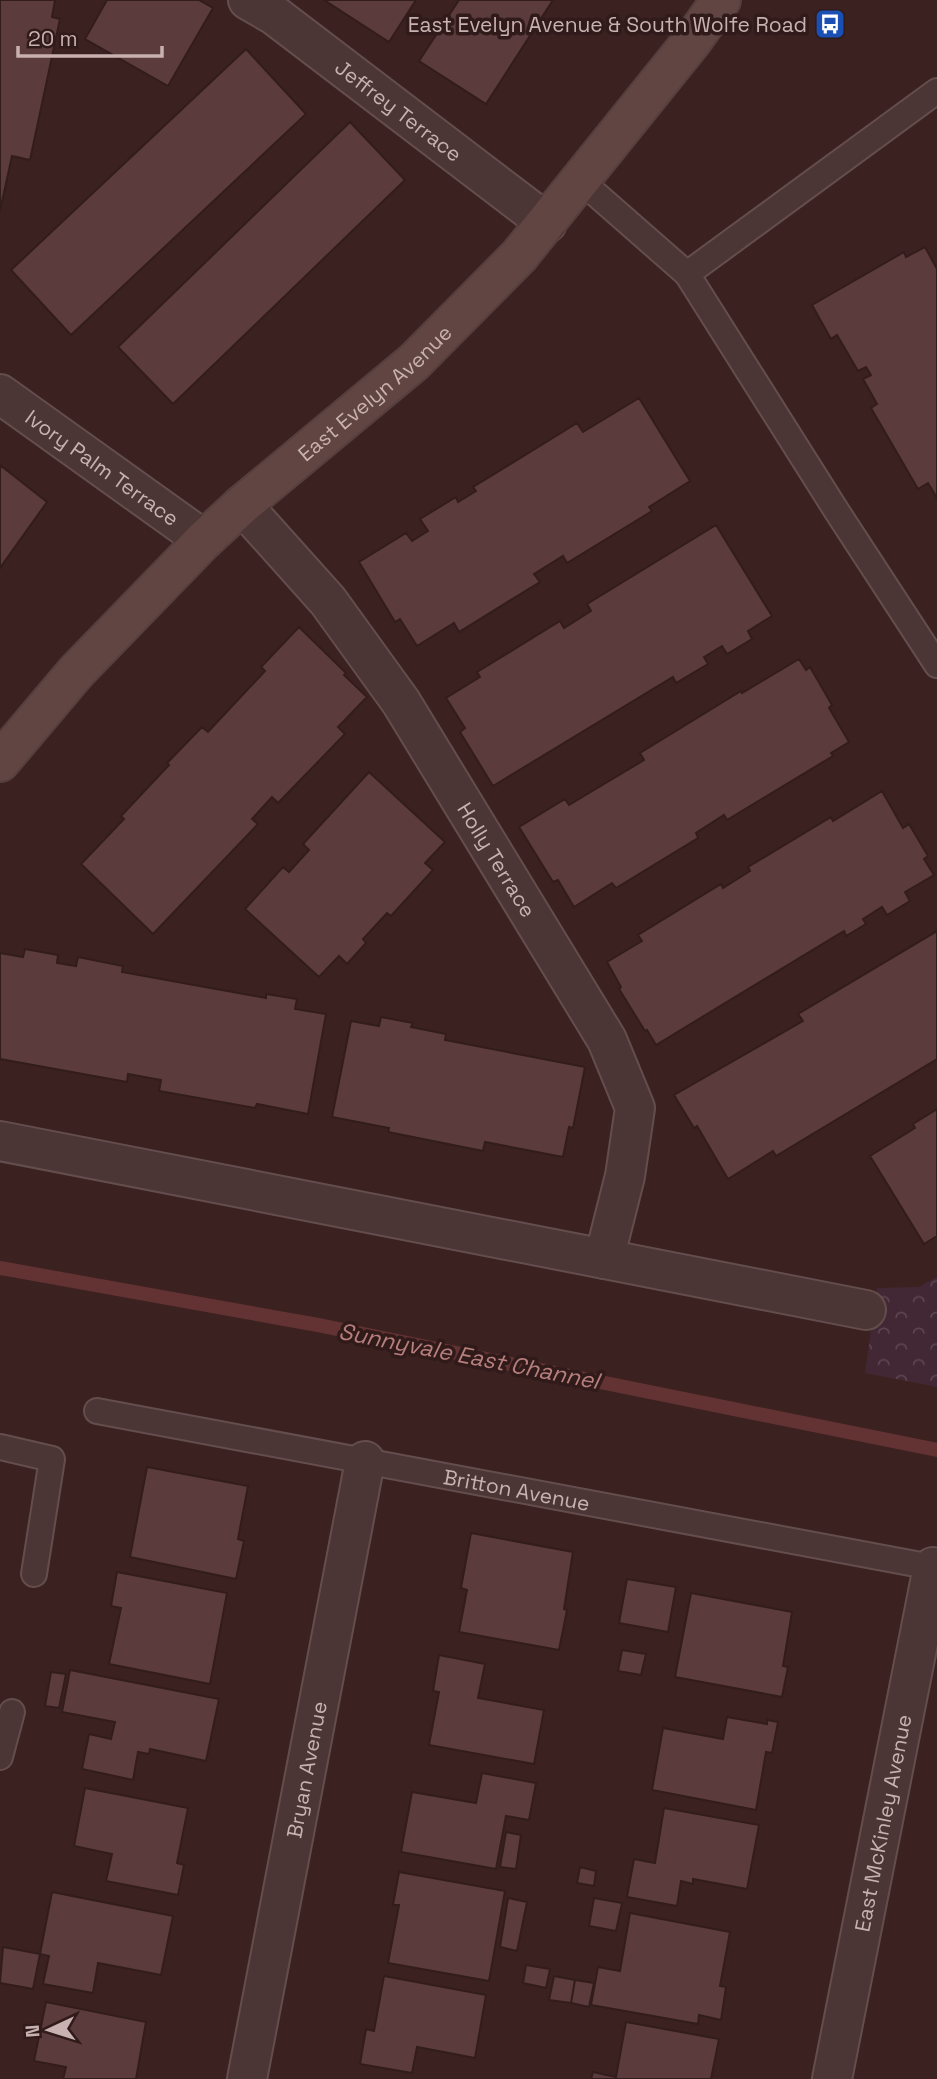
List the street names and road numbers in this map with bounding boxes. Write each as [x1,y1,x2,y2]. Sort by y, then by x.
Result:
street label: Jeffrey Terrace [330,53,468,167]
street label: East Evelyn Avenue [292,319,457,467]
street label: Ivory Palm Terrace [20,403,185,531]
street label: Holly Terrace [452,797,542,922]
street label: Britton Avenue [441,1463,592,1516]
street label: Bryan Avenue [280,1699,332,1840]
street label: East McKinley Avenue [848,1712,917,1934]

